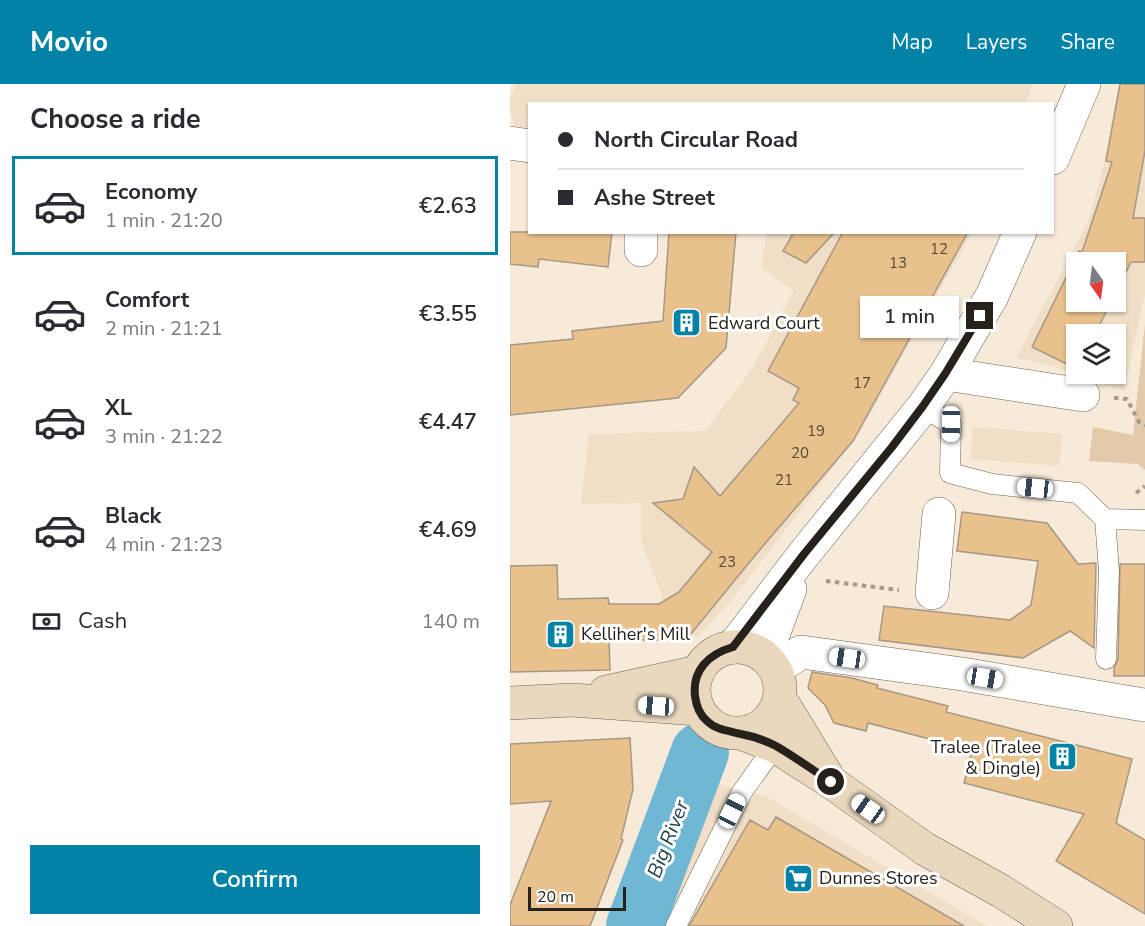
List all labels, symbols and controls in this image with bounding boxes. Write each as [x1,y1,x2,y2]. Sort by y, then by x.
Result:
text: Movio [30,23,108,61]
text: Map [891,28,933,56]
text: Layers [966,28,1027,56]
text: Share [1060,28,1115,56]
text: Choose a ride [30,101,201,138]
text: North Circular Road [594,125,798,155]
text: Economy [105,177,197,207]
icon: car [33,179,87,233]
text: Ashe Street [594,183,715,213]
text: €2.63 [419,191,477,221]
text: 1 min · 21:20 [105,207,223,234]
house number: 12 [930,239,948,259]
north arrow [1066,252,1126,312]
map controls [1066,252,1126,384]
house number: 13 [889,253,907,273]
text: Comfort [105,285,189,315]
icon: car [33,287,87,341]
callout: 1 min [860,295,959,337]
text: €3.55 [419,299,477,329]
route end [966,302,993,329]
text: 1 min [884,303,935,330]
building icon: Edward Court [671,307,703,339]
place label: Edward Court [708,311,820,335]
text: 2 min · 21:21 [105,315,223,342]
button: layers [1066,324,1126,384]
house number: 17 [853,373,871,393]
text: XL [105,393,132,423]
icon: car [33,395,87,449]
car [942,406,960,442]
text: €4.47 [419,407,477,437]
house number: 19 [807,421,825,441]
text: 3 min · 21:22 [105,423,223,450]
house number: 20 [791,443,809,463]
house number: 21 [775,470,793,490]
car [1016,477,1054,499]
text: Black [105,501,161,531]
icon: car [33,503,87,557]
text: €4.69 [419,515,477,545]
text: 4 min · 21:23 [105,531,223,558]
house number: 23 [718,552,736,572]
icon: cash [30,605,63,638]
text: Cash [78,606,127,636]
text: 140 m [422,608,480,635]
building icon: Kelliher's Mill [544,618,576,650]
place label: Kelliher's Mill [581,622,691,646]
car [828,647,866,669]
car [966,666,1004,690]
car [637,696,675,716]
place label: Tralee (Tralee & Dingle) [930,735,1041,780]
building icon: Tralee (Tralee & Dingle) [1046,741,1078,773]
route start [817,768,844,795]
car [716,791,748,831]
car [848,791,888,827]
water label: Big River [641,796,695,882]
button: Confirm [30,845,480,914]
supermarket icon: Dunnes Stores [782,862,814,894]
place label: Dunnes Stores [819,866,938,890]
scale bar [528,884,626,912]
text: 20 m [537,886,574,908]

